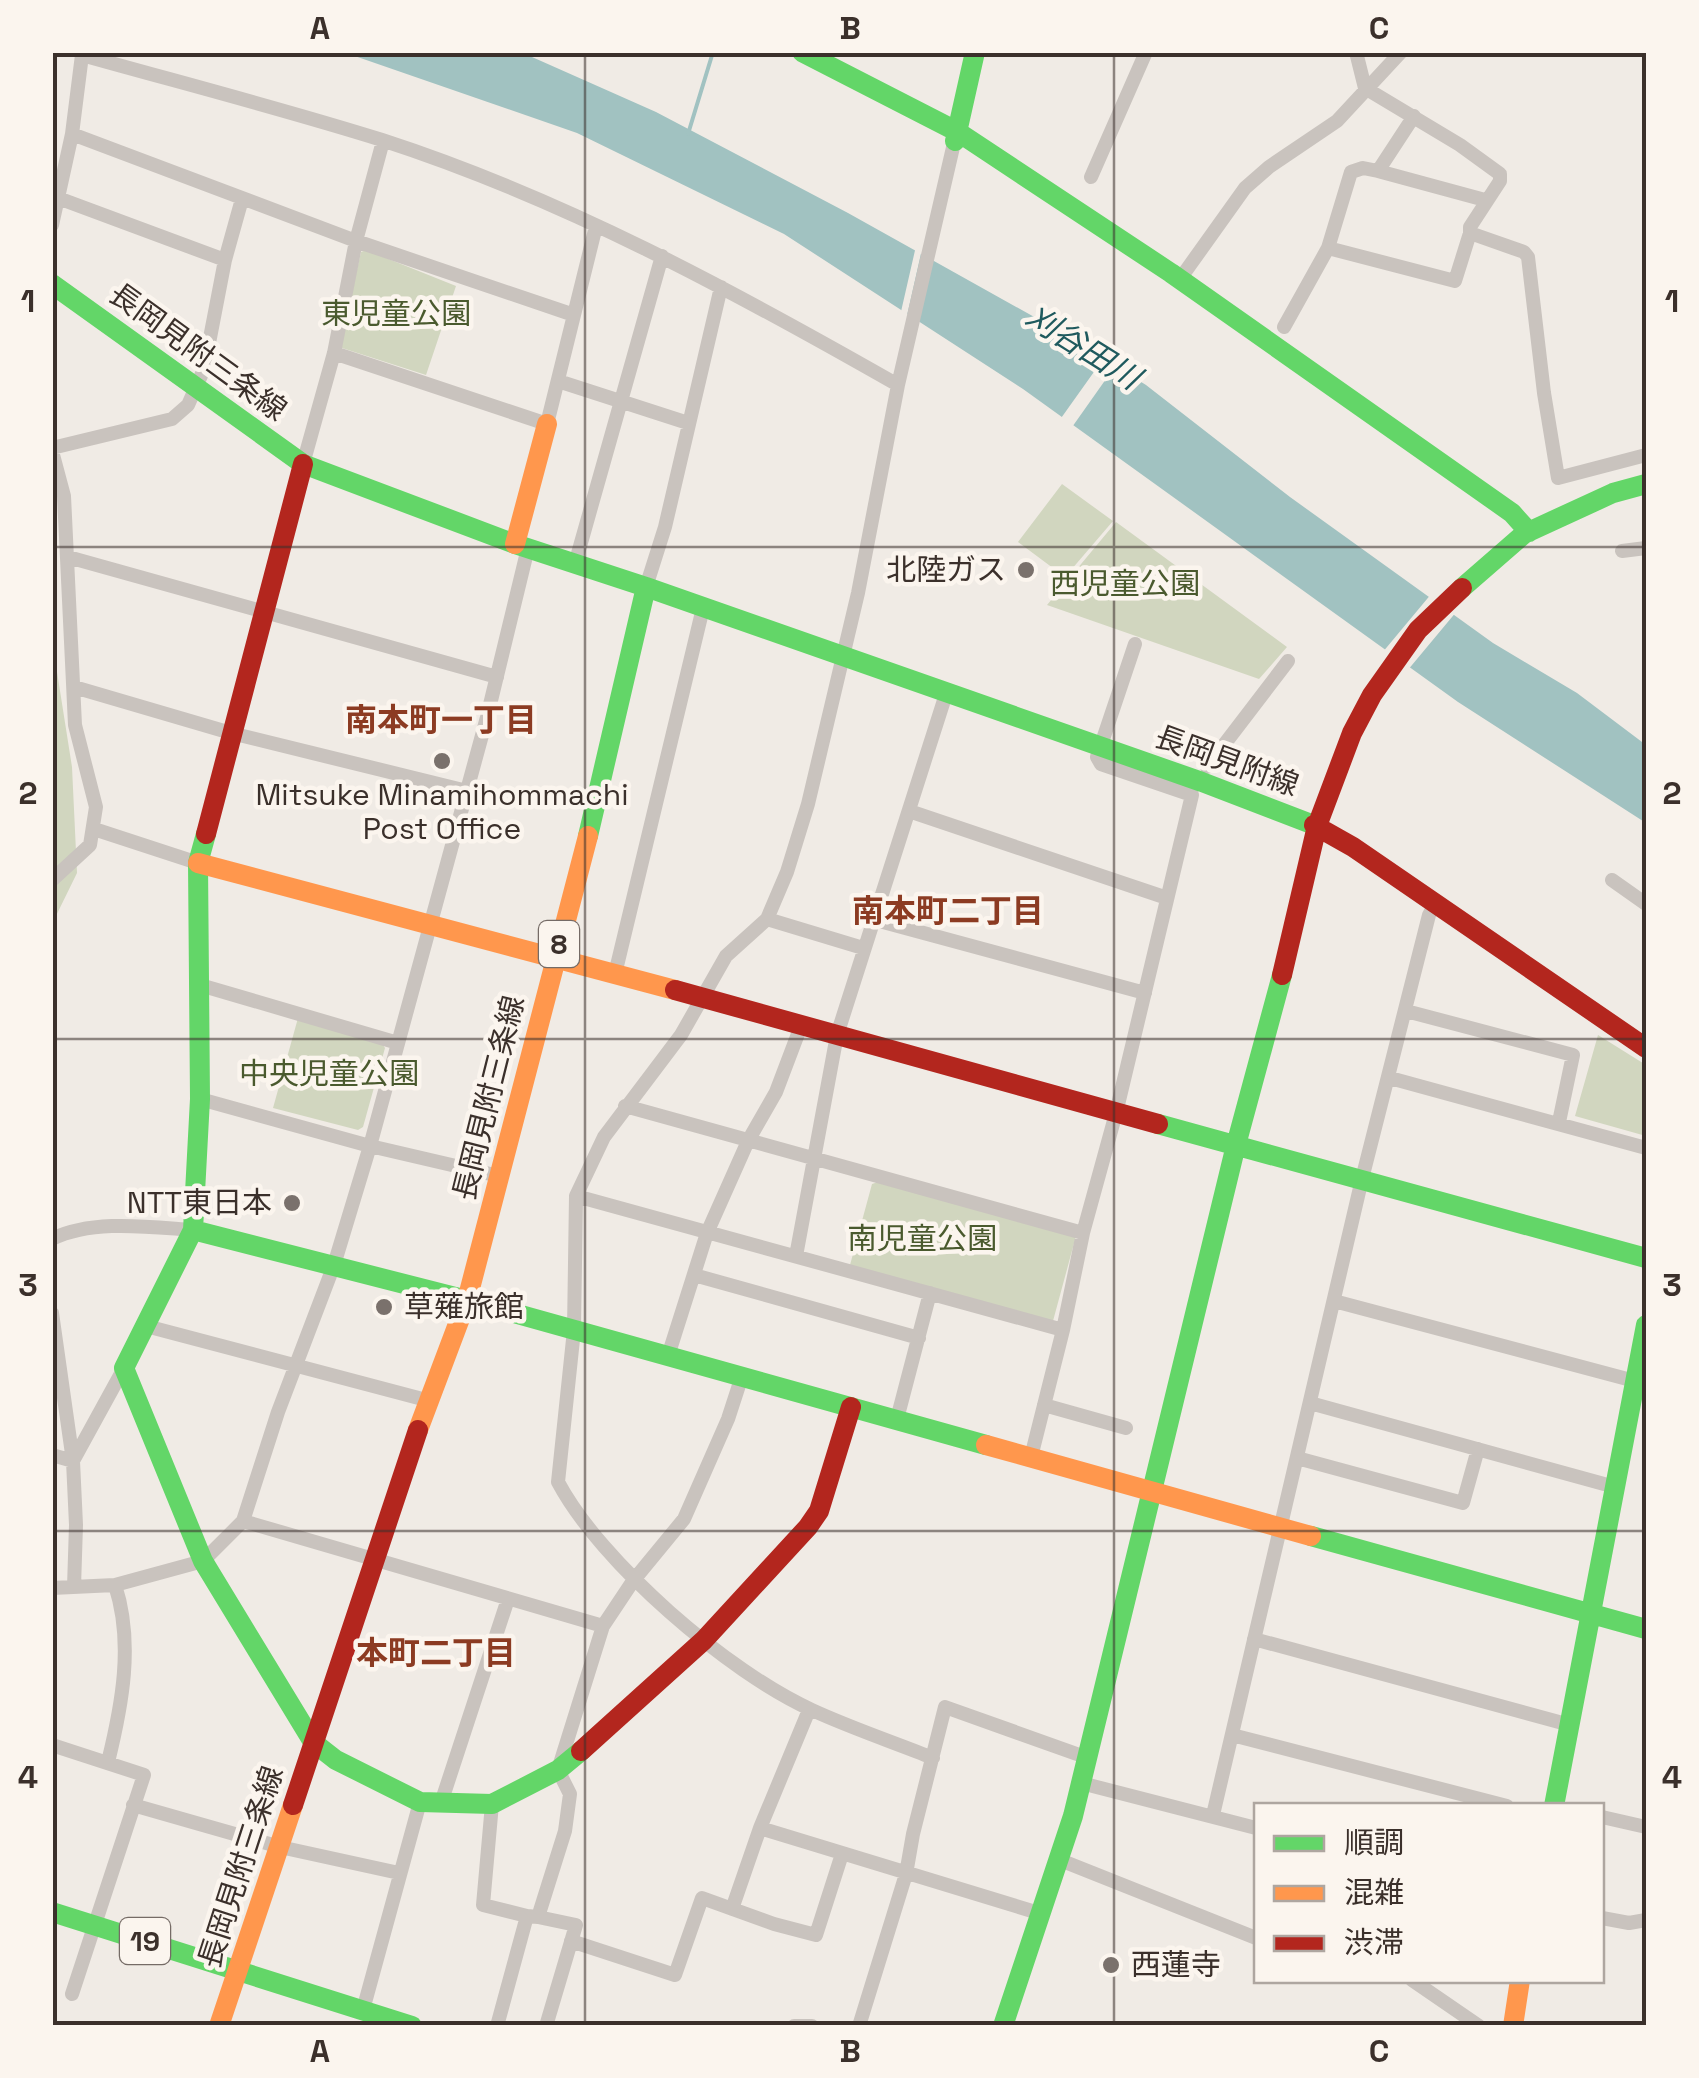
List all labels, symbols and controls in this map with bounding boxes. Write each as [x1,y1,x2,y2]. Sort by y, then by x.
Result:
text: A [310,8,330,48]
text: B [839,8,861,48]
text: C [1369,8,1389,48]
street label: 長岡見附三条線 [102,274,295,429]
text: 1 [21,281,35,321]
text: 1 [1665,281,1679,321]
park label: 東児童公園 [321,294,471,333]
water label: 刈谷田川 [1018,296,1150,399]
place label: 北陸ガス [886,550,1006,589]
marker: 北陸ガス [1015,559,1037,581]
park label: 西児童公園 [1050,564,1200,603]
district label: 南本町一丁目 [345,700,537,740]
street label: 長岡見附線 [1150,717,1304,805]
marker: Mitsuke Minamihommachi Post Office [431,750,453,772]
text: 2 [18,773,38,813]
text: 2 [1662,773,1682,813]
place label: Mitsuke Minamihommachi Post Office [255,775,629,848]
district label: 南本町二丁目 [852,891,1044,931]
road number: 8 [539,921,579,967]
street label: 長岡見附三条線 [444,991,533,1204]
park label: 中央児童公園 [239,1054,419,1093]
place label: NTT東日本 [127,1183,272,1222]
marker: NTT東日本 [281,1192,303,1214]
park label: 南児童公園 [847,1219,997,1258]
text: 3 [18,1265,38,1305]
text: 3 [1662,1265,1682,1305]
place label: 草薙旅館 [404,1287,524,1326]
marker: 草薙旅館 [373,1296,395,1318]
district label: 本町二丁目 [356,1633,516,1673]
text: 4 [18,1757,38,1797]
text: 4 [1662,1757,1682,1797]
street label: 長岡見附三条線 [190,1761,292,1973]
legend [1254,1803,1604,1983]
text: 順調 [1344,1823,1404,1862]
text: 混雑 [1344,1873,1404,1912]
road number: 19 [120,1918,170,1964]
text: 渋滞 [1344,1923,1404,1962]
place label: 西蓮寺 [1131,1945,1221,1984]
marker: 西蓮寺 [1100,1954,1122,1976]
text: A [310,2031,330,2071]
text: B [839,2031,861,2071]
text: C [1369,2031,1389,2071]

